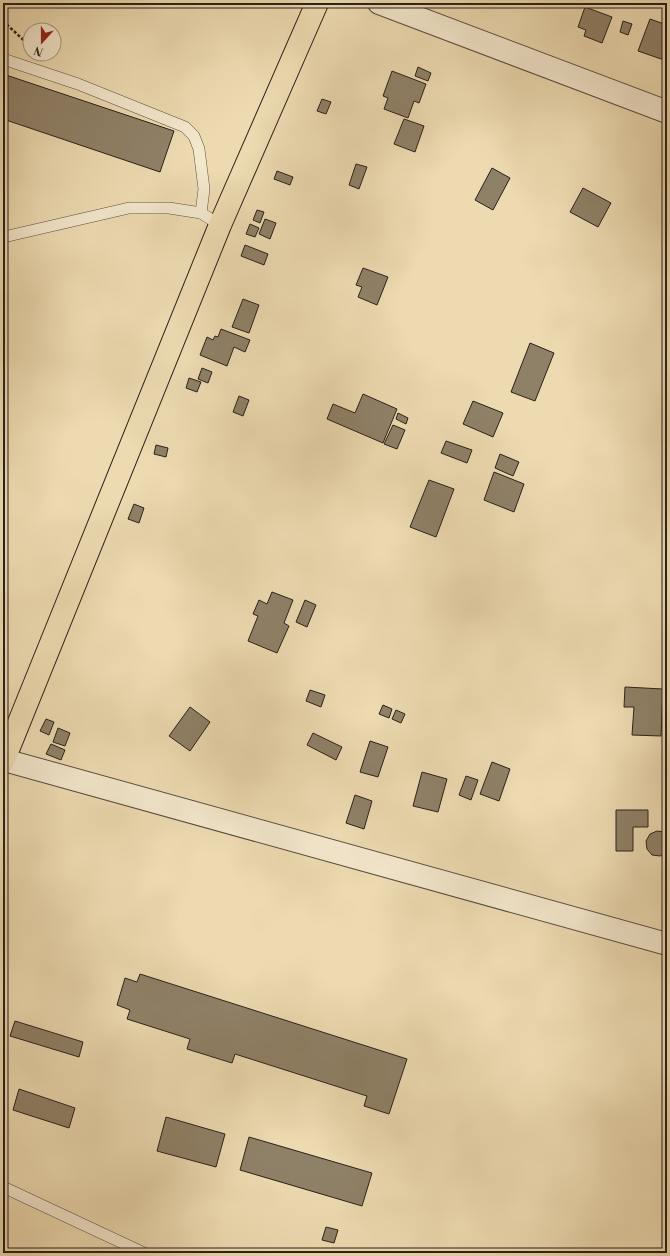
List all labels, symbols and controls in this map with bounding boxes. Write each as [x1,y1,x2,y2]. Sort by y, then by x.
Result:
north arrow [22,22,62,62]
text: N [32,42,45,58]

